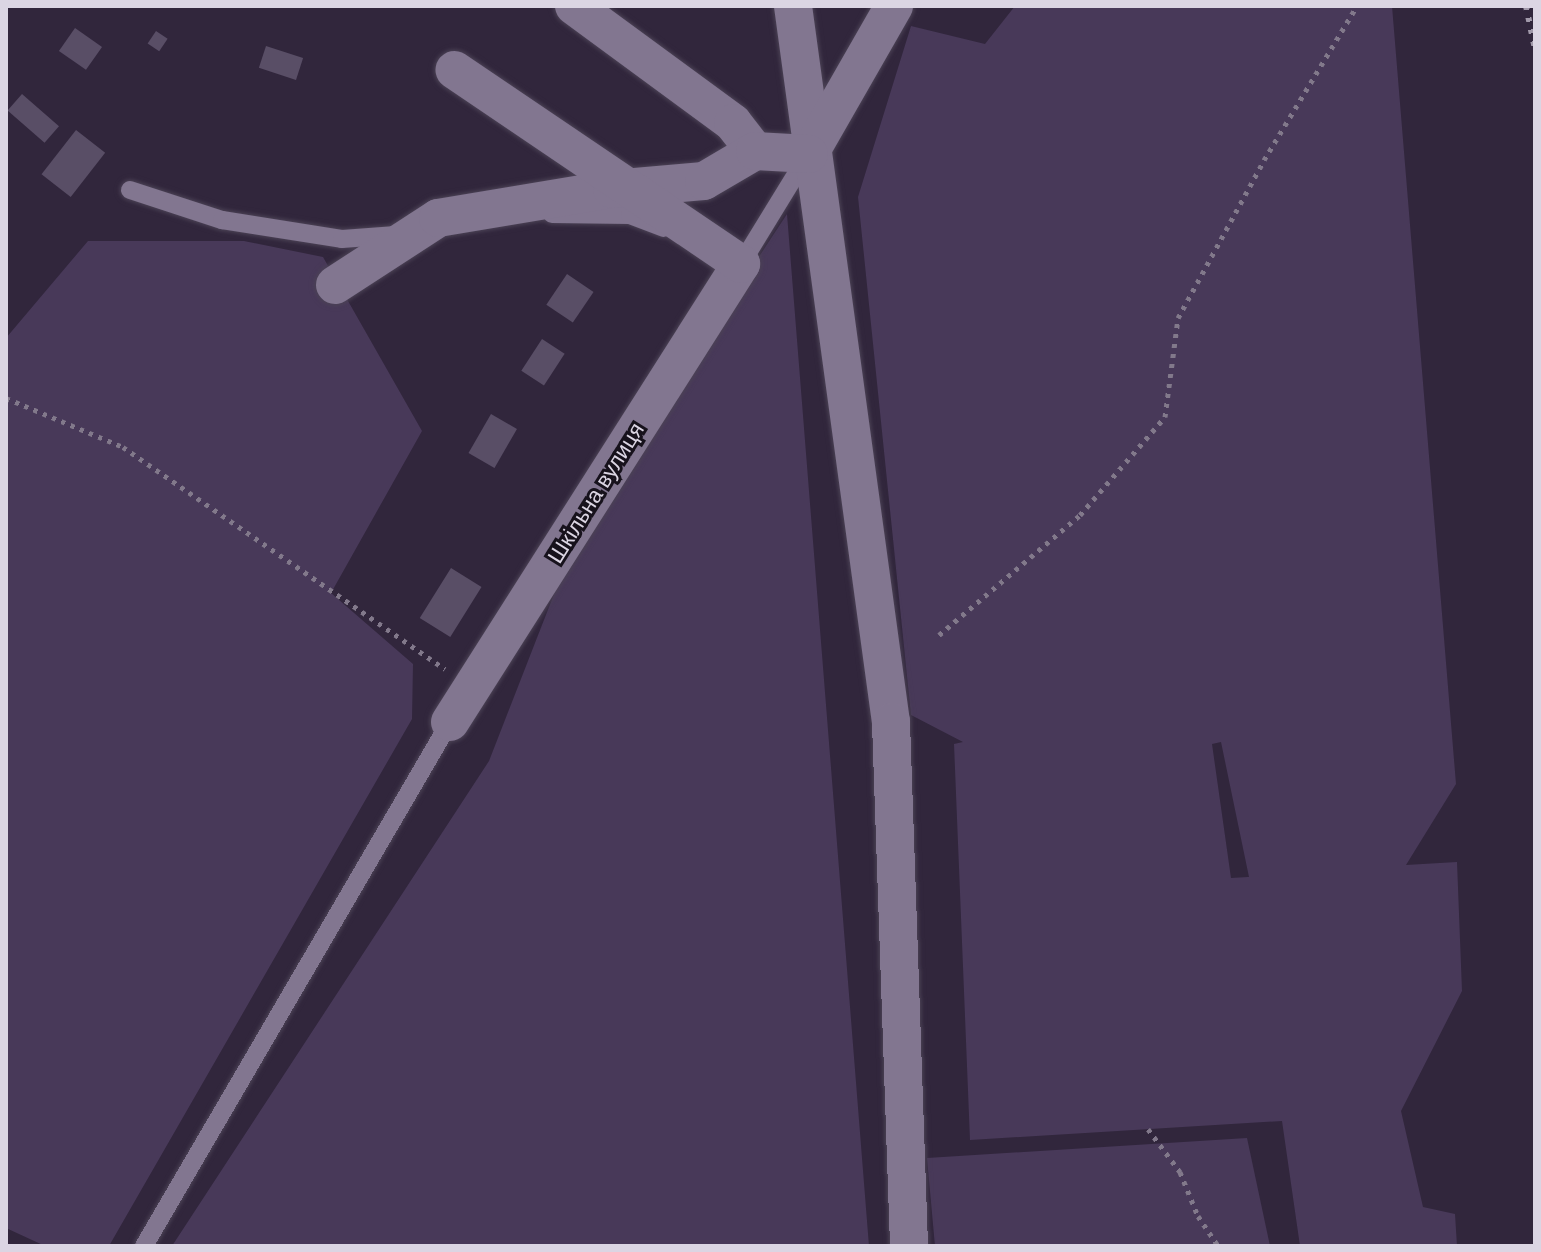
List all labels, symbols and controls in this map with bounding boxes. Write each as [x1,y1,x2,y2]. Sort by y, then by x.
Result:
street label: Шкільна вулиця [542,418,650,568]

